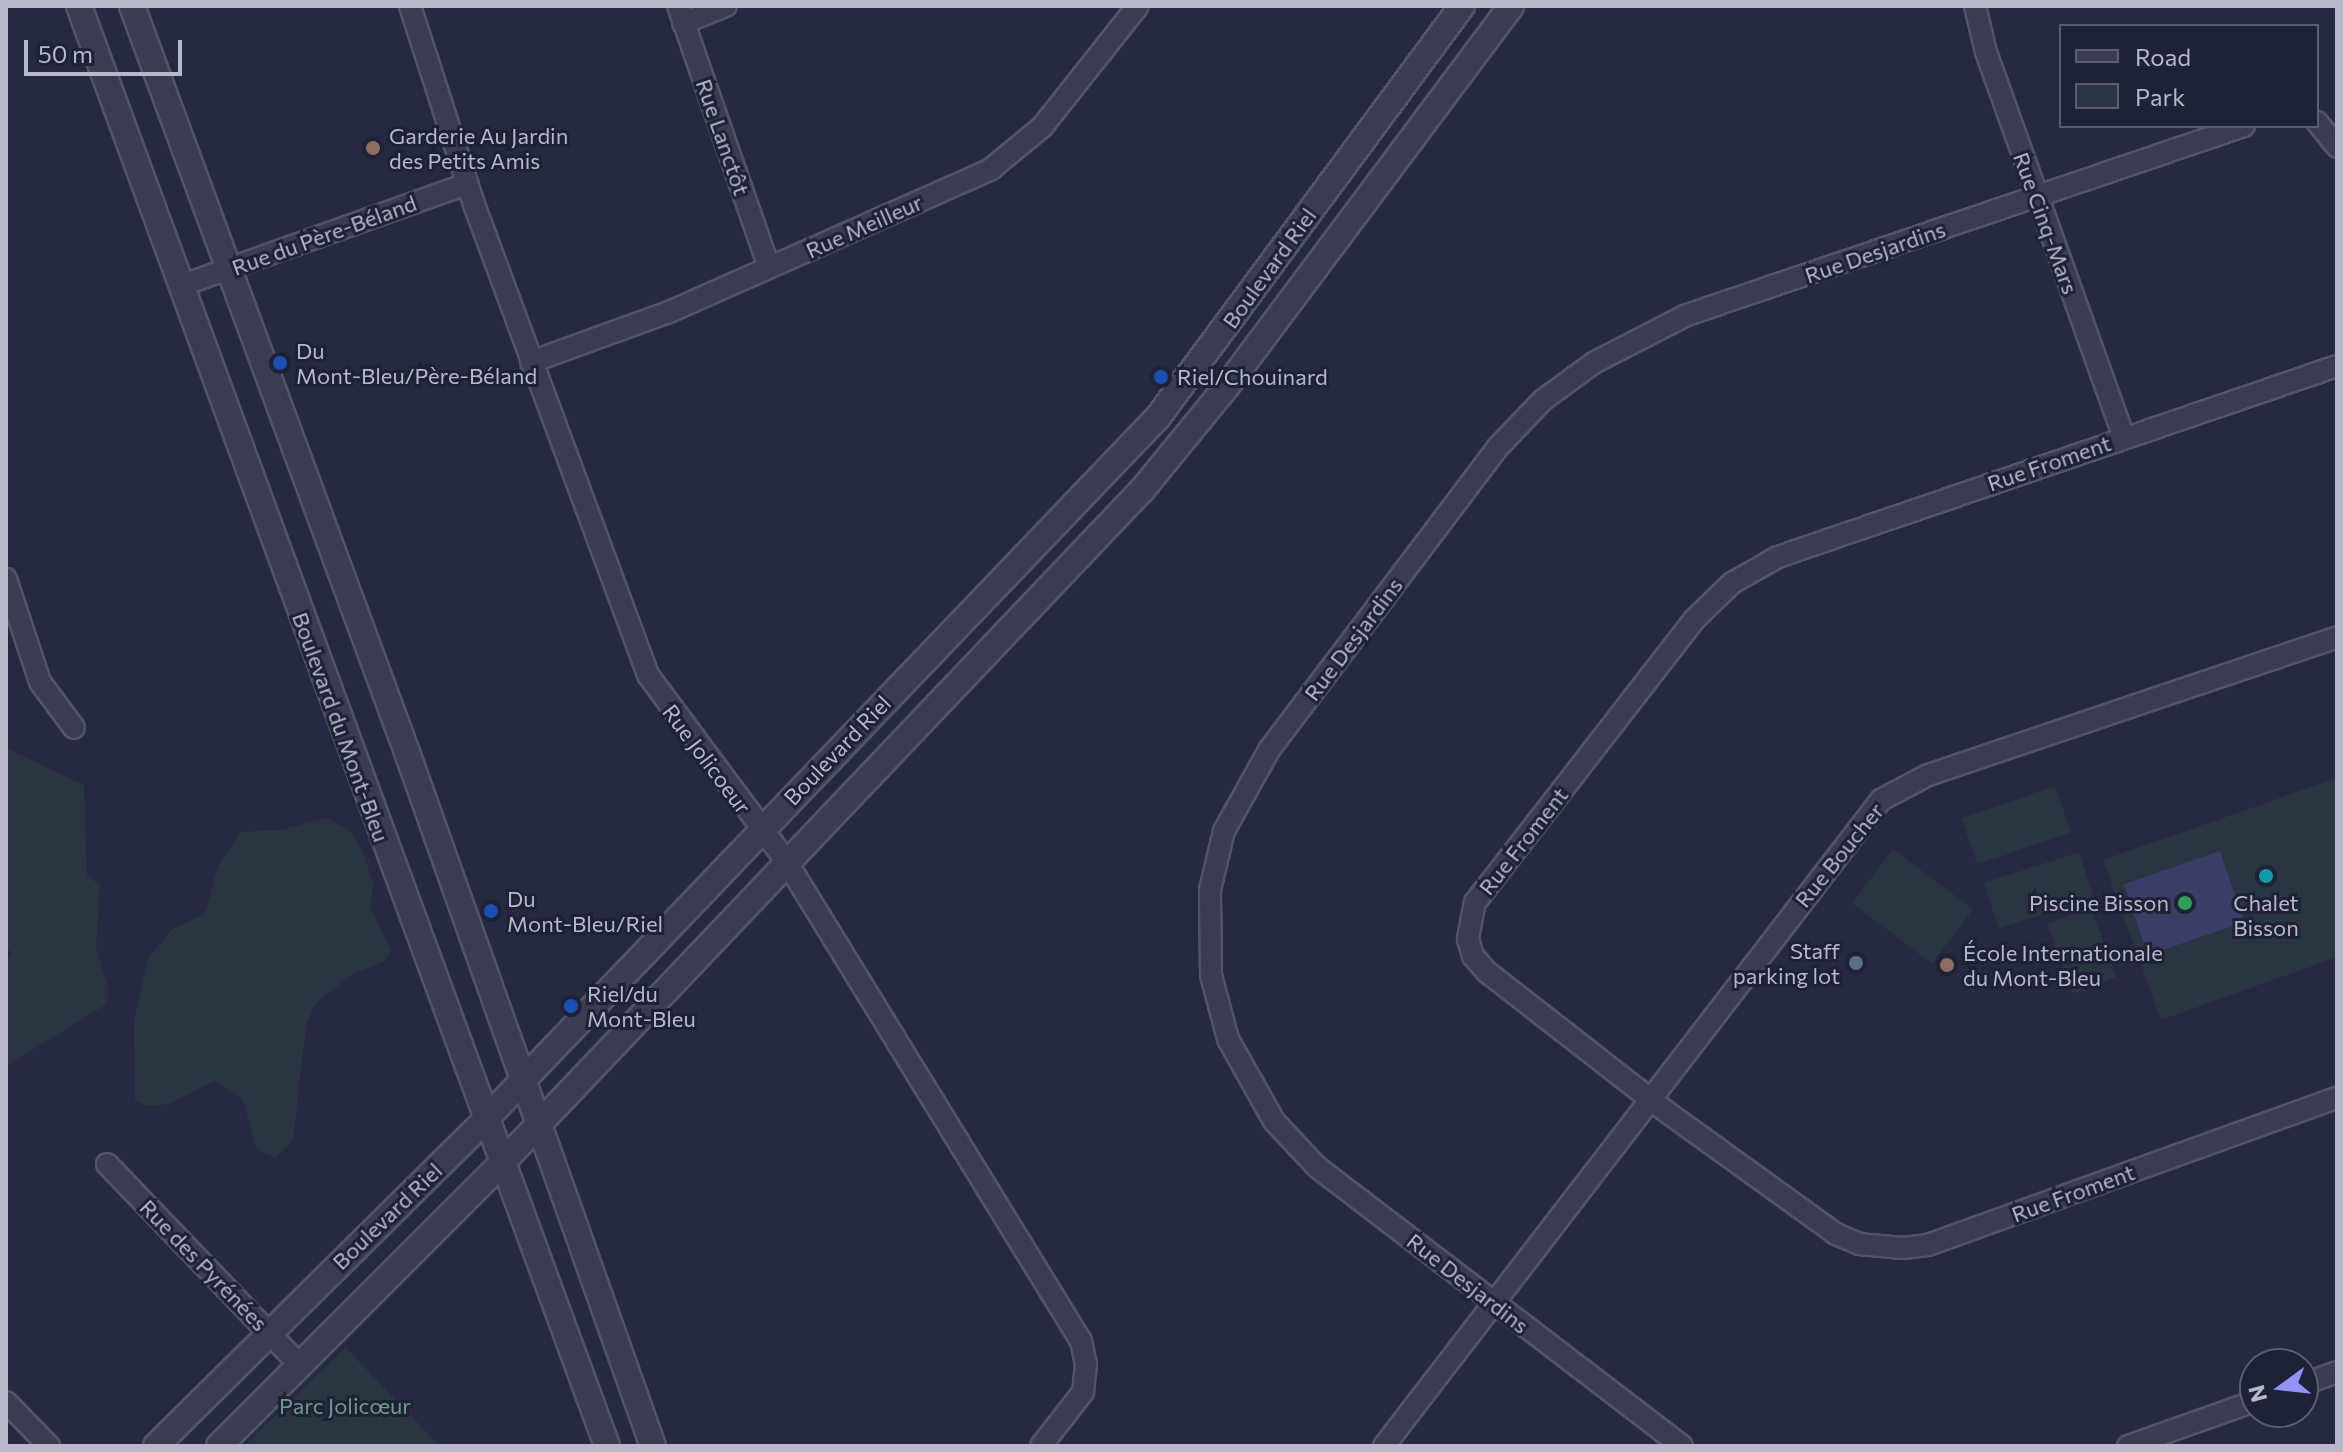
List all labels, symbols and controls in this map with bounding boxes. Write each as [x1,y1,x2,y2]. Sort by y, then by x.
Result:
scale bar [28,24,186,74]
legend [2059,24,2319,128]
text: 50 m [38,39,93,68]
text: Road [2135,42,2191,71]
street label: Rue Lanctôt [691,75,755,199]
text: Park [2135,82,2185,111]
place label: Garderie Au Jardin des Petits Amis [389,122,568,174]
marker: Garderie Au Jardin des Petits Amis [364,139,382,157]
street label: Rue Cinq-Mars [2008,149,2084,297]
street label: Rue du Père-Béland [228,189,420,281]
street label: Rue Meilleur [802,189,926,263]
street label: Boulevard Riel [1217,203,1321,333]
street label: Rue Desjardins [1801,216,1949,288]
place label: Du Mont-Bleu/Père-Béland [296,337,537,388]
marker: Du Mont-Bleu/Père-Béland [271,354,289,372]
place label: Riel/Chouinard [1177,364,1328,390]
marker: Riel/Chouinard [1152,368,1170,386]
street label: Rue Froment [1984,430,2114,496]
street label: Rue Desjardins [1298,572,1408,706]
street label: Boulevard du Mont-Bleu [287,609,395,845]
street label: Boulevard Riel [778,690,896,810]
street label: Rue Jolicoeur [657,699,757,819]
street label: Rue Froment [1473,782,1573,900]
street label: Rue Boucher [1789,798,1889,912]
marker: Chalet Bisson [2257,867,2275,885]
place label: Du Mont-Bleu/Riel [507,885,663,936]
place label: Chalet Bisson [2233,889,2299,940]
place label: Piscine Bisson [2029,890,2169,916]
marker: Piscine Bisson [2176,894,2194,912]
marker: Du Mont-Bleu/Riel [482,902,500,920]
place label: Staff parking lot [1733,937,1840,988]
place label: École Internationale du Mont-Bleu [1963,939,2163,990]
marker: Staff parking lot [1847,954,1865,972]
marker: École Internationale du Mont-Bleu [1938,956,1956,974]
place label: Riel/du Mont-Bleu [587,980,696,1032]
marker: Riel/du Mont-Bleu [562,997,580,1015]
street label: Boulevard Riel [327,1157,447,1275]
street label: Rue Froment [2008,1159,2138,1227]
street label: Rue des Pyrénées [135,1194,273,1336]
street label: Rue Desjardins [1402,1227,1534,1339]
north arrow [2239,1348,2319,1428]
text: N [2242,1382,2272,1405]
park label: Parc Jolicœur [279,1393,411,1419]

